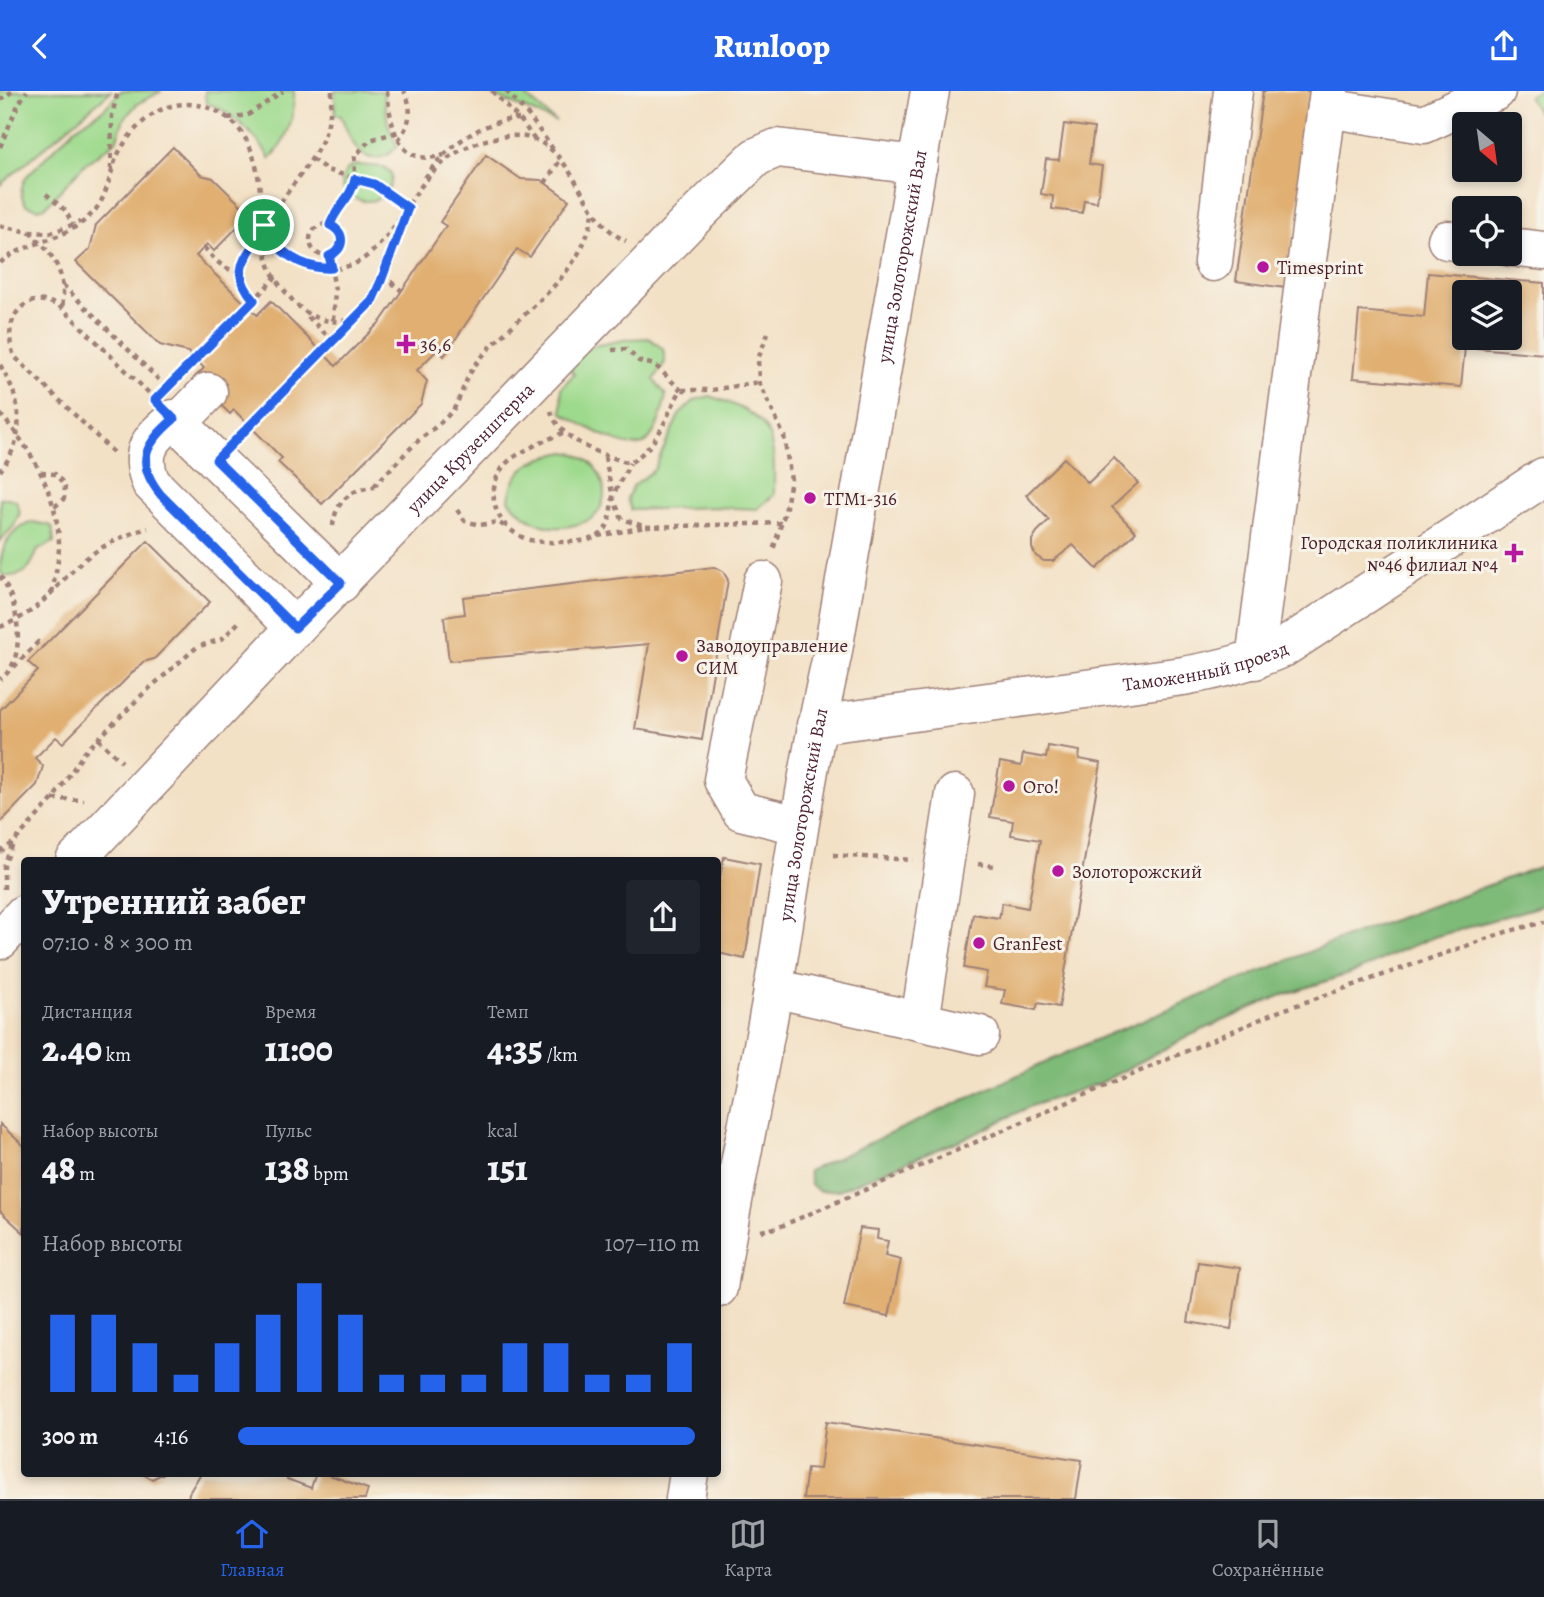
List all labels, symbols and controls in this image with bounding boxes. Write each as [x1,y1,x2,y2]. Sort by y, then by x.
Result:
text: Runloop [714,24,830,68]
icon: back [21,27,59,65]
icon: share [1485,27,1523,65]
north arrow [1452,112,1522,182]
map controls [1452,112,1522,350]
street label: улица Золоторожский Вал [871,148,934,366]
pin [234,195,294,255]
button: locate [1452,196,1522,266]
icon: arrive [245,206,283,244]
place label: Timesprint [1277,255,1363,281]
marker: Timesprint [1255,259,1271,275]
button: layers [1452,280,1522,350]
place label: 36,6 [420,332,451,358]
marker: 36,6 [398,336,414,352]
street label: улица Крузенштерна [401,377,541,520]
place label: ТГМ1-316 [824,486,897,512]
marker: ТГМ1-316 [802,490,818,506]
place label: Городская поликлиника №46 филиал №4 [1300,530,1498,578]
marker: Городская поликлиника №46 филиал №4 [1504,543,1524,563]
place label: Заводоуправление СИМ [696,633,848,681]
street label: Таможенный проезд [1121,635,1292,698]
marker: Заводоуправление СИМ [674,648,690,664]
street label: улица Золоторожский Вал [772,706,834,924]
place label: Ого! [1023,774,1059,800]
marker: Ого! [1001,778,1017,794]
place label: Золоторожский [1072,859,1202,885]
marker: Золоторожский [1050,863,1066,879]
text: Утренний забег [42,875,306,927]
button: share [626,880,700,954]
text: 07:10 · 8 × 300 m [42,927,193,958]
place label: GranFest [993,931,1063,957]
marker: GranFest [971,935,987,951]
text: Дистанция [42,999,133,1025]
text: Время [265,999,316,1025]
text: Темп [487,999,529,1025]
text: 2.40 [42,1025,102,1073]
text: 11:00 [265,1025,333,1073]
text: 4:35 [487,1025,543,1073]
text: km [102,1042,131,1068]
text: /km [543,1042,578,1068]
text: Набор высоты [42,1118,158,1144]
text: Пульс [265,1118,312,1144]
text: kcal [487,1118,518,1144]
text: 48 [42,1144,75,1192]
text: 138 [265,1144,310,1192]
text: 151 [487,1144,528,1192]
text: m [75,1161,95,1187]
text: bpm [310,1161,349,1187]
text: Набор высоты [42,1228,183,1259]
text: 107–110 m [605,1228,700,1259]
text: 300 m [42,1421,98,1452]
text: 4:16 [154,1421,188,1452]
tab: Главная [220,1515,285,1583]
tab: Карта [724,1515,772,1583]
tab: Сохранённые [1212,1515,1324,1583]

